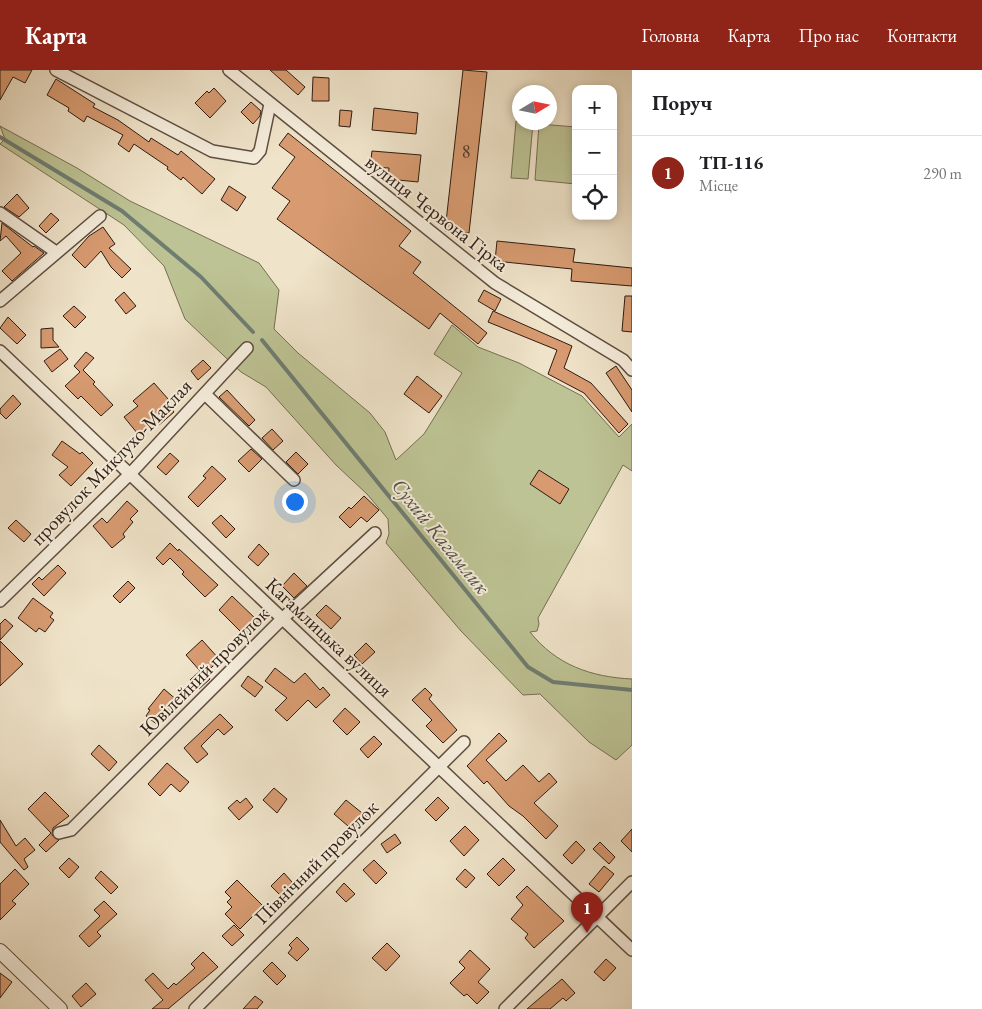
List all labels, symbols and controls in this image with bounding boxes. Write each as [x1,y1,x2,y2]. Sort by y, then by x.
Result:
text: Карта [25,20,87,51]
text: Головна [642,24,699,47]
text: Карта [727,24,770,47]
text: Про нас [798,24,859,47]
text: Контакти [887,24,957,47]
north arrow [512,85,557,130]
map controls [572,85,617,220]
button: + [572,85,617,130]
text: Поруч [652,89,712,116]
button: − [572,130,617,175]
house number: 8 [462,140,470,163]
street label: вулиця Червона Гірка [360,149,514,277]
text: ТП-116 [699,150,763,175]
text: 1 [664,163,672,184]
text: 290 m [923,163,962,184]
button: locate [572,175,617,220]
text: Місце [699,175,738,196]
street label: провулок Миклухо-Маклая [25,373,197,551]
water label: Сухий Кагамлик [386,473,497,600]
your location [282,489,308,515]
street label: Кагамлицька вулиця [260,572,398,702]
street label: Ювілейний провулок [134,600,275,741]
street label: Північний провулок [248,794,384,930]
pin: 1 [571,892,603,933]

